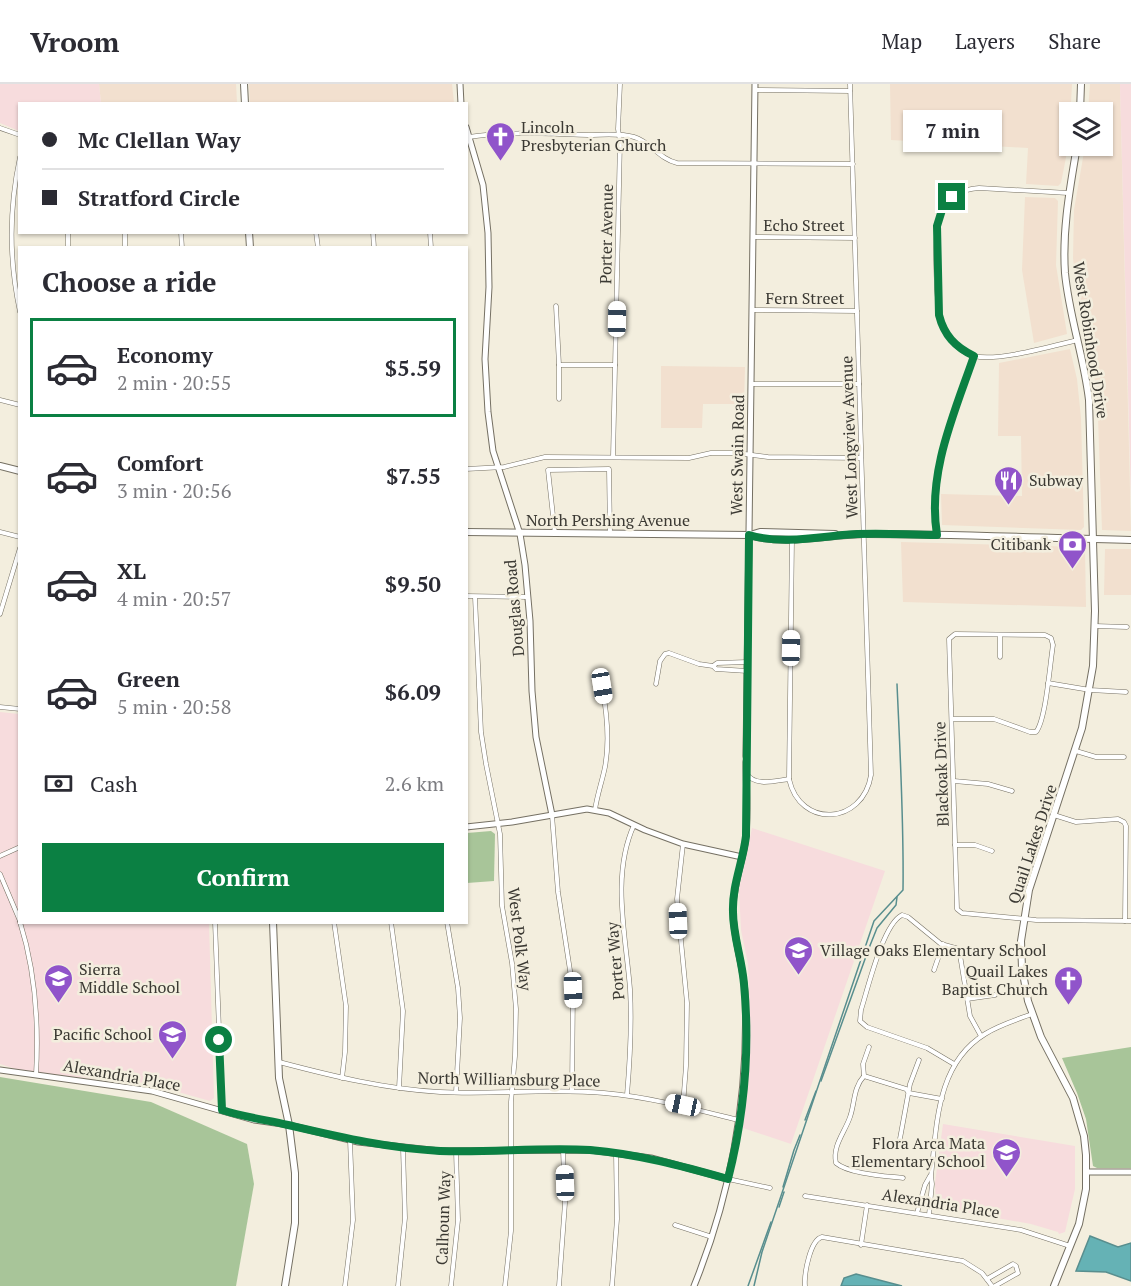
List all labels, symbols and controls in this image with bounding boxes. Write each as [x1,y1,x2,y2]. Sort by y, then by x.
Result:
text: Vroom [30,23,119,60]
text: Map [881,27,922,55]
text: Layers [955,27,1015,55]
text: Share [1048,27,1101,55]
map controls [1059,102,1113,156]
button: layers [1059,102,1113,156]
callout: 7 min [902,110,1002,152]
place label: Lincoln Presbyterian Church [521,116,667,156]
text: 7 min [925,117,980,144]
church icon: Lincoln Presbyterian Church [484,120,516,162]
text: Mc Clellan Way [78,125,241,154]
text: Stratford Circle [78,183,240,212]
route end [938,183,965,210]
street label: Porter Avenue [594,184,618,284]
street label: Echo Street [763,214,845,236]
street label: West Robinhood Drive [1068,260,1114,420]
text: Choose a ride [42,264,217,300]
street label: Fern Street [766,287,845,309]
car [608,301,626,337]
text: Economy [117,340,213,369]
icon: car [45,341,99,395]
text: $5.59 [385,353,441,382]
street label: West Longview Avenue [835,355,863,519]
text: 2 min · 20:55 [117,369,231,396]
street label: West Swain Road [725,394,749,516]
text: Comfort [117,448,203,477]
icon: car [45,449,99,503]
text: $7.55 [386,461,441,490]
restaurant icon: Subway [992,464,1024,506]
place label: Subway [1029,469,1084,491]
text: 3 min · 20:56 [117,477,231,504]
street label: North Pershing Avenue [526,509,690,531]
bank icon: Citibank [1056,528,1088,570]
place label: Citibank [991,533,1052,555]
text: XL [117,556,146,585]
icon: car [45,557,99,611]
street label: Douglas Road [499,559,529,657]
text: $9.50 [385,569,441,598]
text: 4 min · 20:57 [117,585,231,612]
car [782,630,800,666]
text: Green [117,664,180,693]
icon: car [45,665,99,719]
car [590,667,614,705]
text: $6.09 [385,677,441,706]
text: 5 min · 20:58 [117,693,231,720]
street label: Blackoak Drive [928,721,954,827]
icon: cash [42,767,75,800]
text: Cash [90,769,138,798]
text: 2.6 km [385,770,444,797]
street label: Quail Lakes Drive [1002,781,1062,907]
button: Confirm [42,843,444,912]
street label: West Polk Way [503,886,537,993]
car [668,903,688,939]
street label: Porter Way [601,920,629,1001]
school or university icon: Village Oaks Elementary School [783,934,815,976]
place label: Village Oaks Elementary School [820,939,1047,961]
place label: Sierra Middle School [79,958,180,998]
place label: Quail Lakes Baptist Church [942,960,1049,1000]
school or university icon: Sierra Middle School [42,962,74,1004]
church icon: Quail Lakes Baptist Church [1053,964,1085,1006]
car [563,972,583,1008]
school or university icon: Pacific School [157,1018,189,1060]
place label: Pacific School [53,1023,152,1045]
route start [205,1026,232,1053]
street label: Alexandria Place [62,1054,182,1096]
street label: North Williamsburg Place [417,1066,601,1092]
car [664,1092,702,1118]
place label: Flora Arca Mata Elementary School [851,1132,985,1172]
school or university icon: Flora Arca Mata Elementary School [990,1136,1022,1178]
car [555,1165,575,1201]
street label: Calhoun Way [430,1170,456,1265]
street label: Alexandria Place [881,1183,1001,1223]

